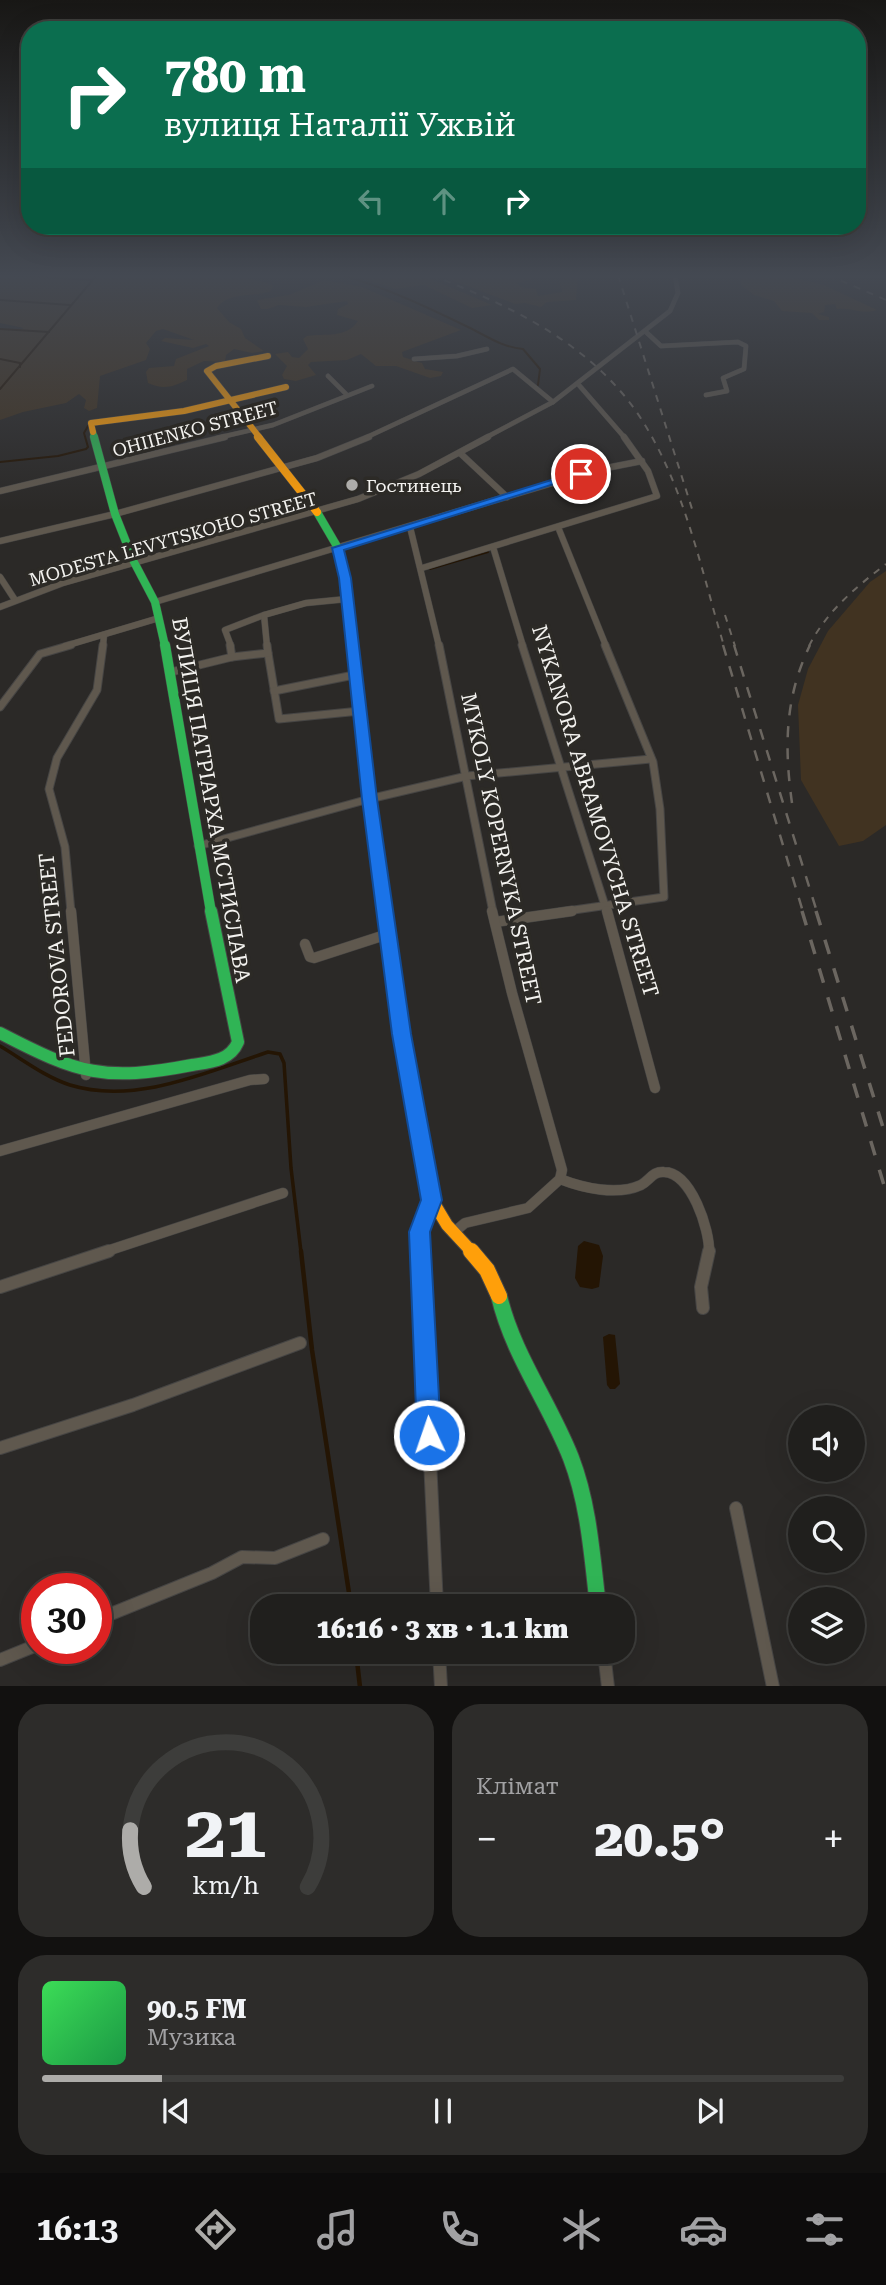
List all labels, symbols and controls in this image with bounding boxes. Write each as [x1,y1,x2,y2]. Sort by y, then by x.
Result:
text: 780 m [164,47,306,104]
icon: right [49,49,140,140]
text: вулиця Наталії Ужвій [164,106,516,144]
icon: left [352,182,390,220]
icon: ahead [425,182,463,220]
icon: right [498,182,536,220]
street label: OHIIENKO STREET [110,397,280,461]
pin [551,444,611,504]
icon: arrive [562,455,600,493]
place label: Гостинець [366,475,462,496]
marker: Гостинець [344,477,360,493]
street label: MODESTA LEVYTSKOHO STREET [27,488,319,590]
street label: ВУЛИЦЯ ПАТРІАРХА МСТИСЛАВА [167,615,255,985]
street label: NYKANORA ABRAMOVYCHA STREET [527,622,663,1000]
street label: MYKOLY KOPERNYKA STREET [456,691,546,1007]
street label: FEDOROVA STREET [34,852,80,1058]
position arrow [392,1398,466,1472]
map controls [788,1405,865,1664]
button: sound [788,1405,865,1482]
button: search [788,1496,865,1573]
speed limit sign: 30 [21,1573,112,1664]
button: layers [788,1587,865,1664]
text: 16:16 · 3 хв · 1.1 km [317,1614,568,1644]
text: Клімат [476,1773,559,1800]
text: 21 [185,1790,267,1875]
text: 20.5° [595,1808,725,1869]
text: − [476,1817,497,1861]
text: + [823,1817,844,1861]
text: km/h [193,1870,259,1899]
text: 90.5 FM [147,1994,247,2024]
text: Музика [147,2024,236,2051]
icon: previous [157,2092,195,2130]
icon: pause [424,2092,462,2130]
icon: next [691,2092,729,2130]
icon: directions [191,2205,240,2254]
icon: music [313,2205,362,2254]
icon: phone [435,2205,484,2254]
icon: climate [557,2205,606,2254]
icon: car [679,2205,728,2254]
icon: filters [800,2205,849,2254]
text: 16:13 [36,2210,118,2248]

